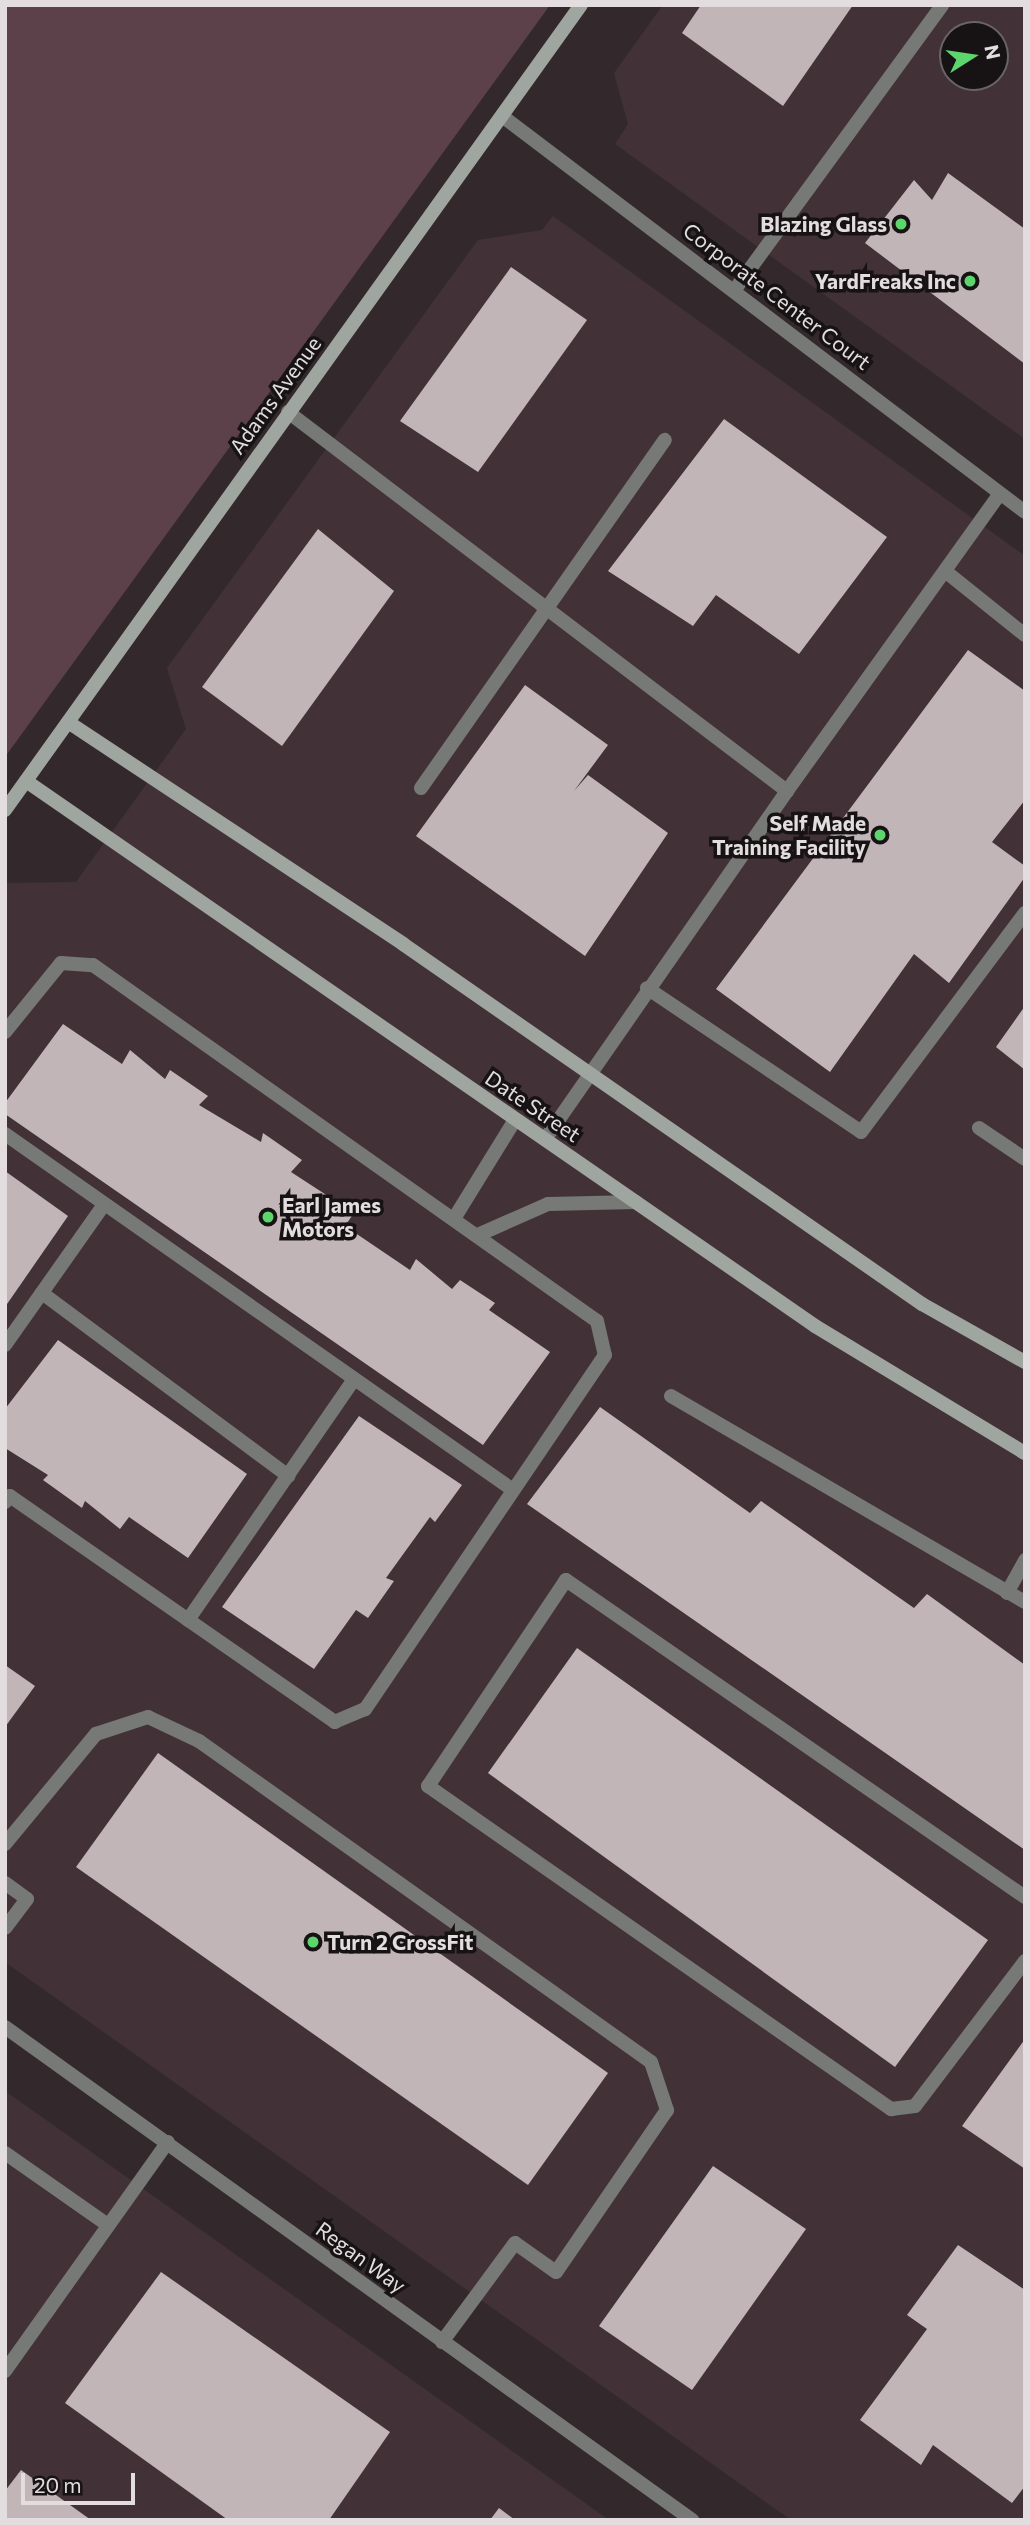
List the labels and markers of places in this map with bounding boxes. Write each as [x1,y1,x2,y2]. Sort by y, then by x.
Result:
place label: Blazing Glass [760,211,887,237]
marker: Blazing Glass [893,216,909,232]
place label: YardFreaks Inc [815,268,956,294]
marker: YardFreaks Inc [962,273,978,289]
place label: Self Made Training Facility [712,810,866,860]
marker: Self Made Training Facility [872,827,888,843]
place label: Earl James Motors [282,1192,381,1242]
marker: Earl James Motors [260,1209,276,1225]
place label: Turn 2 CrossFit [327,1929,473,1955]
marker: Turn 2 CrossFit [305,1934,321,1950]

